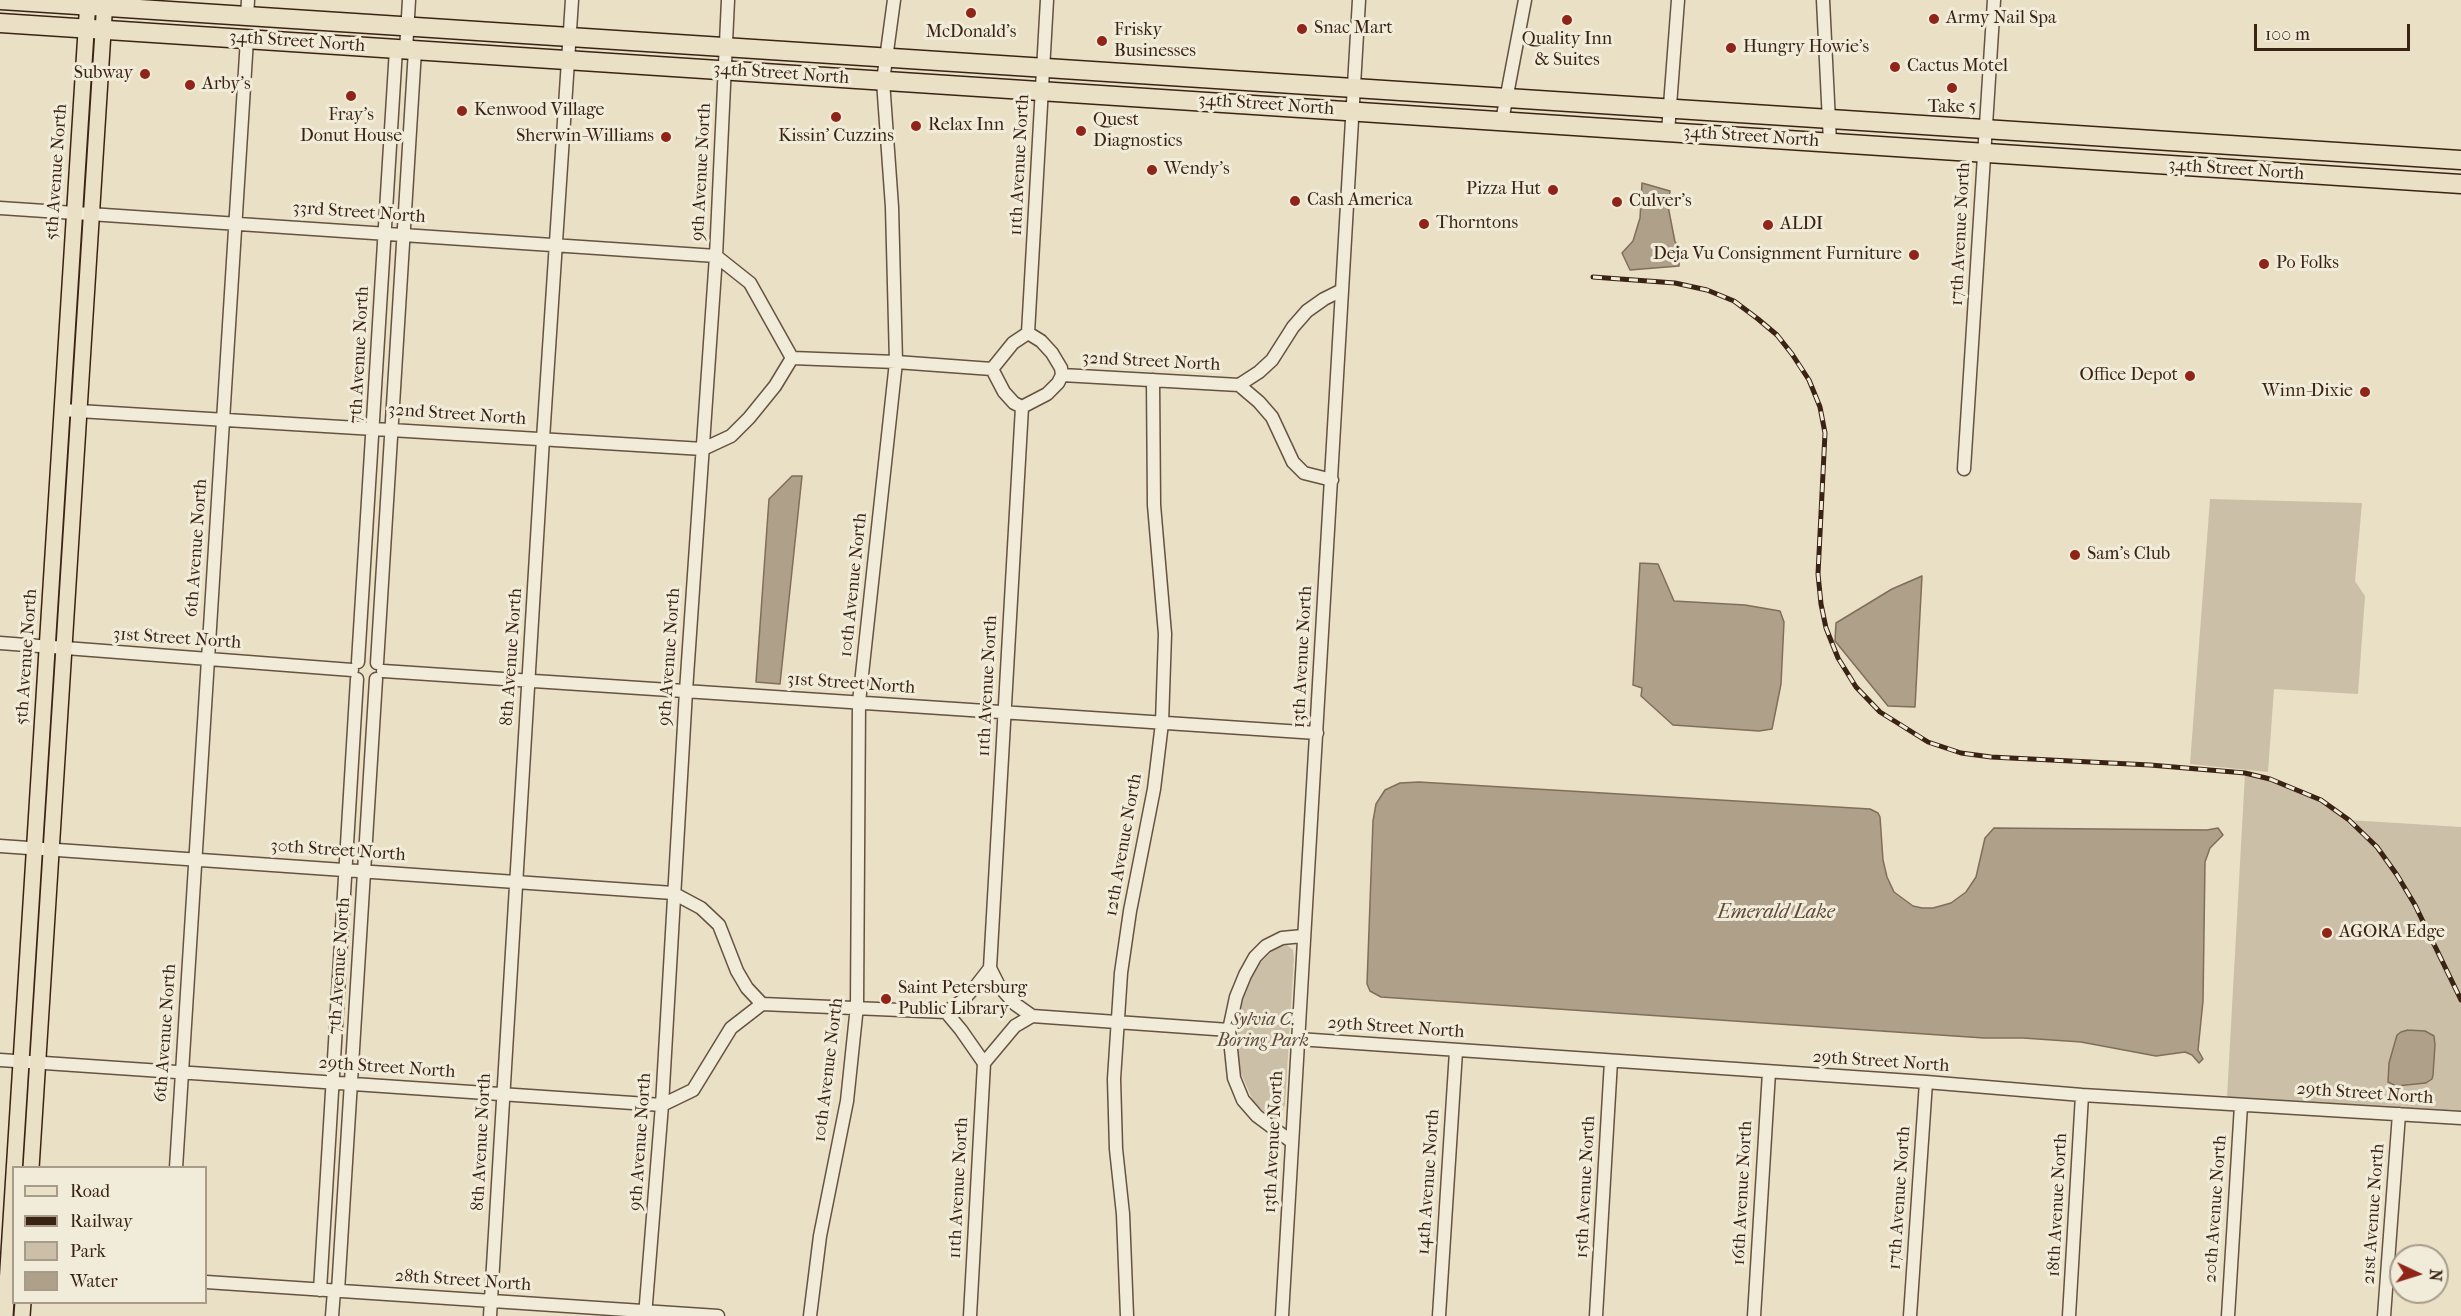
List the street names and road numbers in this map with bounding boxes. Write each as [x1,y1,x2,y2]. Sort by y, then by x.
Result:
street label: 34th Street North [228,26,366,58]
street label: 34th Street North [712,58,850,90]
street label: 34th Street North [1197,89,1335,121]
street label: 11th Avenue North [1006,94,1034,236]
street label: 9th Avenue North [688,102,716,242]
street label: 5th Avenue North [41,103,73,241]
street label: 34th Street North [1682,121,1820,153]
street label: 34th Street North [2167,154,2305,186]
street label: 17th Avenue North [1946,161,1976,307]
street label: 33rd Street North [291,198,427,228]
street label: 7th Avenue North [346,286,374,424]
street label: 32nd Street North [1081,348,1221,376]
street label: 32nd Street North [387,399,527,431]
street label: 6th Avenue North [181,478,213,618]
street label: 10th Avenue North [836,512,872,658]
street label: 13th Avenue North [1288,585,1318,729]
street label: 8th Avenue North [496,587,528,727]
street label: 9th Avenue North [654,587,686,727]
street label: 5th Avenue North [11,588,43,726]
street label: 11th Avenue North [974,615,1002,757]
street label: 31st Street North [112,624,242,654]
street label: 31st Street North [786,669,916,699]
street label: 12th Avenue North [1101,772,1147,918]
street label: 30th Street North [270,835,406,867]
street label: 7th Avenue North [324,897,356,1035]
street label: 6th Avenue North [150,963,182,1103]
street label: 10th Avenue North [809,997,849,1143]
street label: 29th Street North [1327,1012,1465,1044]
street label: 29th Street North [1812,1046,1950,1078]
street label: 29th Street North [318,1052,456,1084]
street label: 13th Avenue North [1259,1070,1289,1214]
street label: 9th Avenue North [625,1072,657,1212]
street label: 8th Avenue North [468,1073,496,1211]
street label: 29th Street North [2296,1078,2434,1110]
street label: 14th Avenue North [1413,1108,1445,1256]
street label: 15th Avenue North [1571,1115,1601,1259]
street label: 11th Avenue North [945,1117,973,1259]
street label: 16th Avenue North [1728,1120,1758,1266]
street label: 17th Avenue North [1884,1125,1916,1271]
street label: 18th Avenue North [2043,1132,2073,1278]
street label: 20th Avenue North [2200,1134,2232,1284]
street label: 21st Avenue North [2358,1143,2390,1285]
street label: 28th Street North [394,1265,532,1297]

